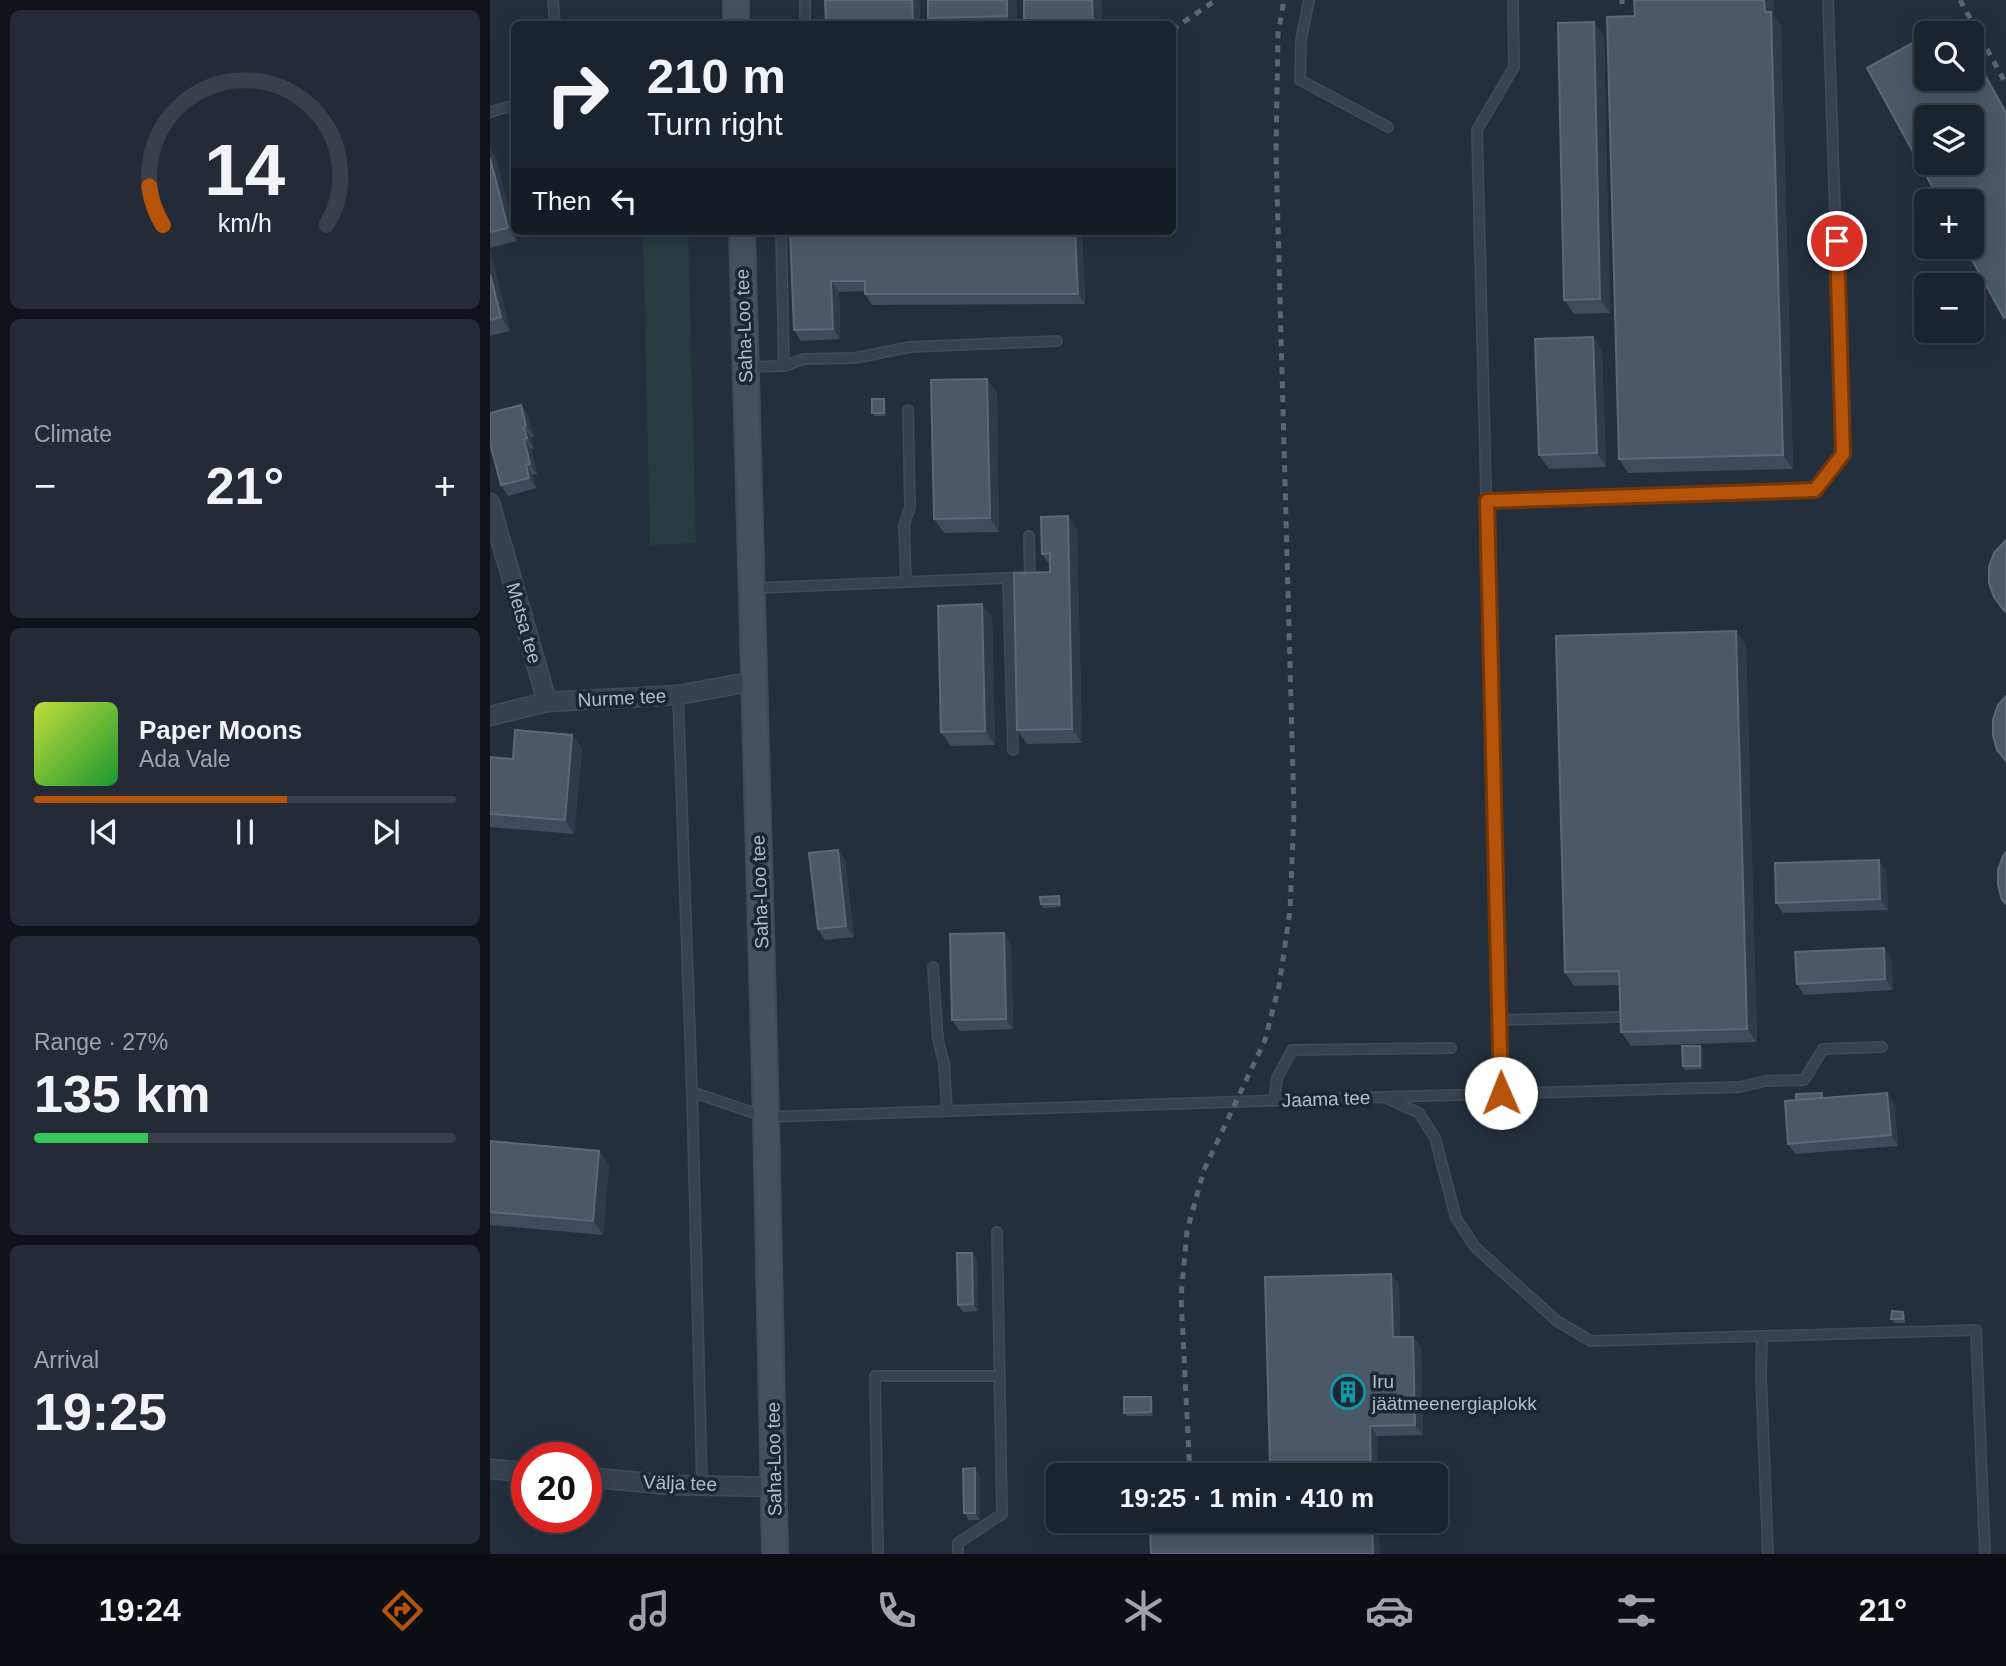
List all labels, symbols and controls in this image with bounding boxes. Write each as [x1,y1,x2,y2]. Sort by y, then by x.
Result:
map controls [1914,21,1984,343]
button: search [1914,21,1984,91]
icon: right [532,49,623,140]
text: 210 m [647,49,786,103]
button: layers [1914,105,1984,175]
text: Turn right [647,106,783,142]
text: 14 [205,130,286,211]
icon: left [605,182,643,220]
text: Then [532,186,591,216]
button: + [1914,189,1984,259]
text: km/h [218,209,272,237]
pin [1807,211,1867,271]
icon: arrive [1818,222,1856,260]
street label: Saha-Loo tee [732,269,756,383]
button: − [1914,273,1984,343]
text: Climate [34,421,112,447]
text: 21° [206,457,284,515]
text: − [34,465,56,507]
text: + [434,465,456,507]
street label: Metsa tee [502,580,546,666]
street label: Nurme tee [577,685,667,711]
text: Paper Moons [139,715,302,745]
text: Ada Vale [139,746,231,772]
icon: previous [85,813,123,851]
icon: pause [226,813,264,851]
icon: next [367,813,405,851]
street label: Saha-Loo tee [748,835,772,949]
text: Range · 27% [34,1029,168,1055]
position arrow [1464,1056,1538,1130]
text: 135 km [34,1065,210,1123]
street label: Jaama tee [1281,1087,1371,1111]
text: Arrival [34,1347,99,1373]
place label: Iru jäätmeenergiaplokk [1371,1371,1537,1414]
building icon: Iru jäätmeenergiaplokk [1329,1373,1367,1411]
text: 19:25 [34,1383,167,1441]
street label: Saha-Loo tee [763,1402,785,1516]
speed limit sign: 20 [511,1442,602,1533]
street label: Välja tee [643,1471,717,1495]
text: 19:25 · 1 min · 410 m [1120,1483,1374,1513]
icon: directions [378,1586,427,1635]
icon: music [625,1586,674,1635]
icon: phone [872,1586,921,1635]
icon: climate [1119,1586,1168,1635]
icon: car [1365,1586,1414,1635]
icon: filters [1612,1586,1661,1635]
text: 19:24 [99,1592,181,1628]
text: 21° [1859,1592,1907,1628]

